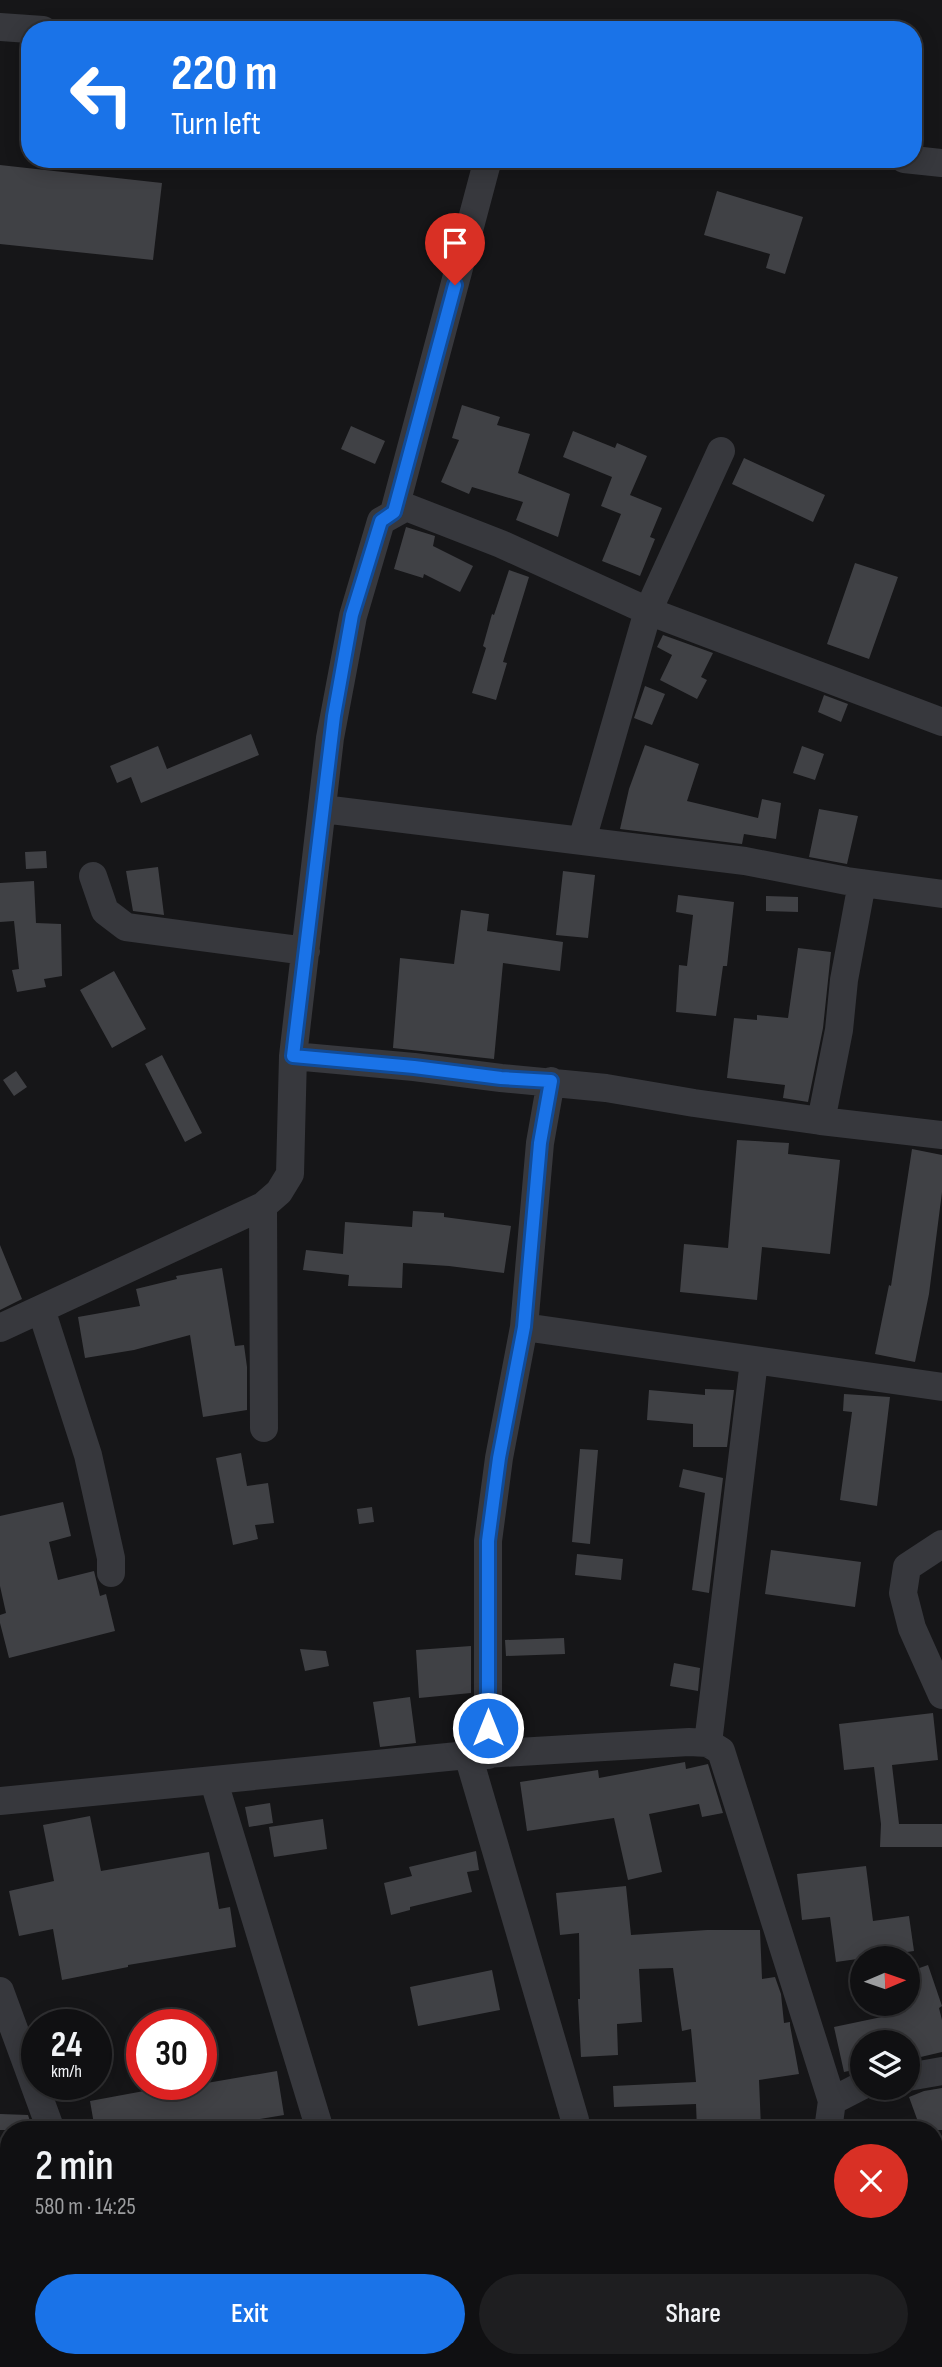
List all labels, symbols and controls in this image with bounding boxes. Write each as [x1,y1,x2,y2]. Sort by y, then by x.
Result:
text: 220 m [171,45,277,104]
icon: left [56,49,147,140]
text: Turn left [171,105,261,144]
pin [425,213,485,285]
icon: arrive [436,224,474,262]
position arrow [451,1691,525,1765]
north arrow [850,1946,920,2016]
map controls [850,1946,920,2100]
speed limit sign: 30 [126,2009,217,2100]
text: 24 [51,2024,82,2067]
button: layers [850,2030,920,2100]
text: km/h [51,2061,82,2082]
text: 2 min [35,2141,114,2192]
button: close [834,2144,908,2218]
text: 580 m · 14:25 [35,2193,136,2221]
button: Exit [35,2274,465,2354]
button: Share [479,2274,908,2354]

